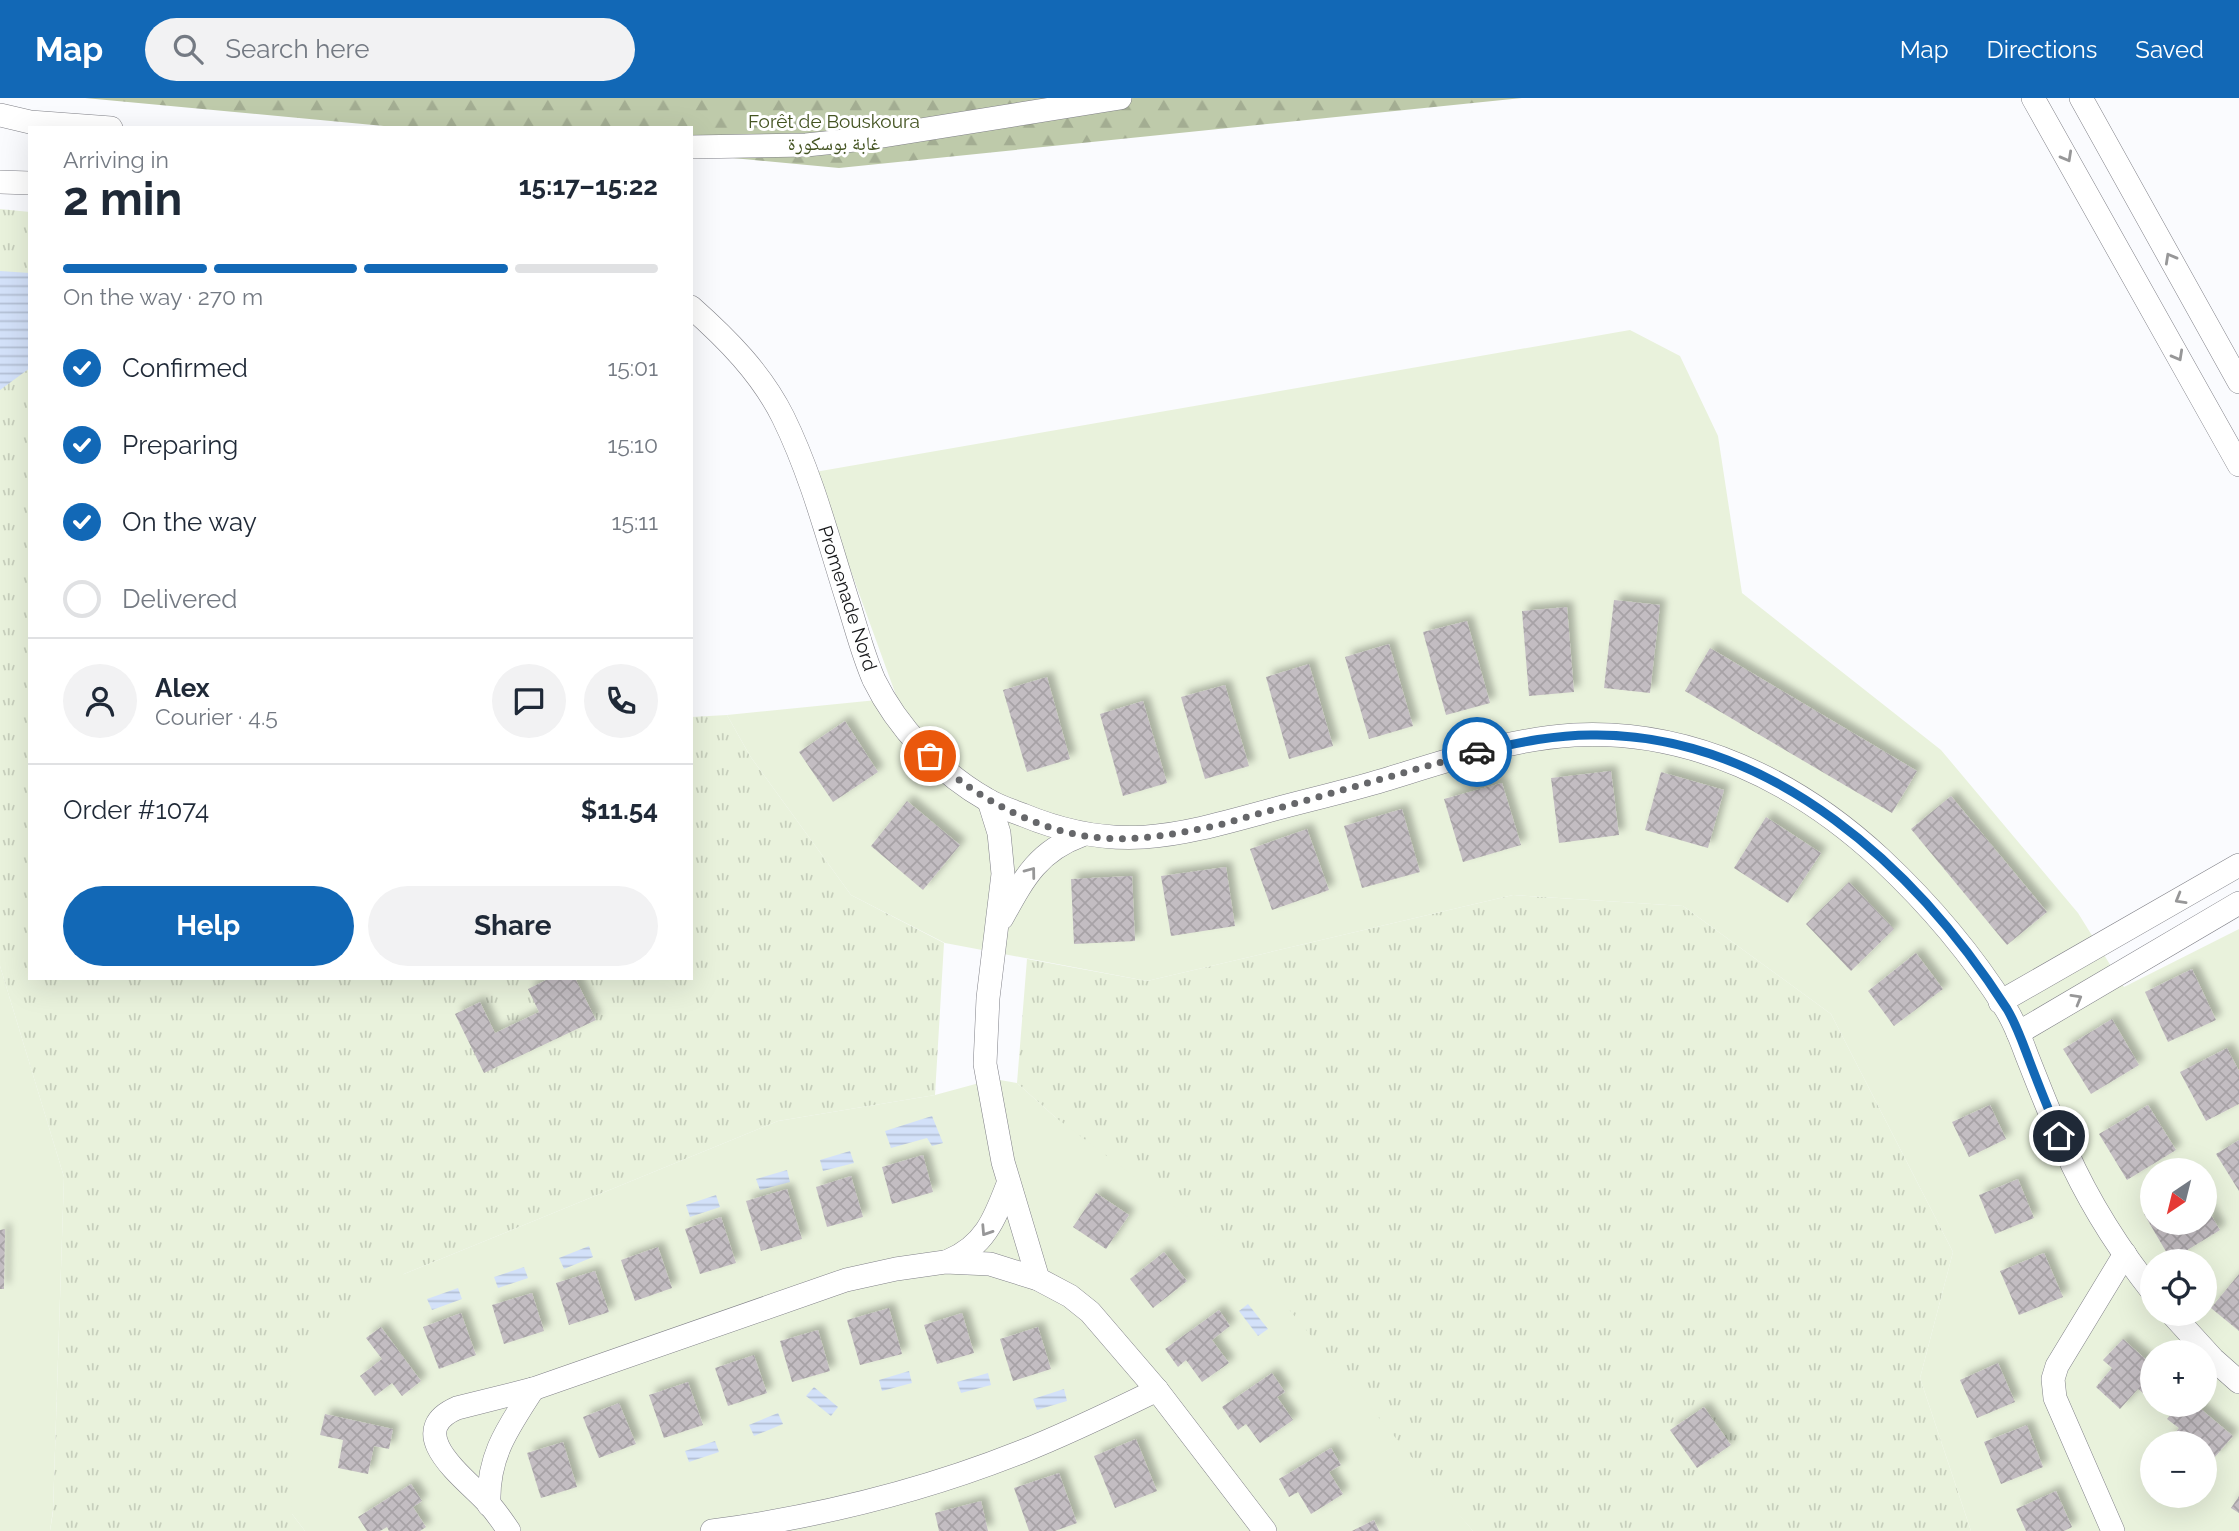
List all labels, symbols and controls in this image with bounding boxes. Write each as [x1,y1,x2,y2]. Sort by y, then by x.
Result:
search box [145,18,635,81]
text: Map [35,30,103,69]
icon: search [169,30,207,68]
text: Search here [225,34,370,64]
text: Map [1900,35,1949,64]
text: Directions [1987,35,2097,64]
text: Saved [2135,35,2204,64]
park label: Forêt de Bouskoura غابة بوسكورة [748,110,920,155]
text: Arriving in [63,146,169,173]
one-way arrow [2059,150,2072,162]
text: 15:17–15:22 [519,171,658,201]
text: 2 min [63,172,182,226]
one-way arrow [2165,253,2178,266]
text: On the way · 270 m [63,283,263,310]
one-way arrow [2170,348,2183,361]
icon: check [63,349,101,387]
text: Confirmed [122,353,248,383]
text: 15:01 [607,354,658,381]
icon: check [63,426,101,464]
text: Preparing [122,430,238,460]
text: 15:10 [607,431,658,458]
icon: check [63,503,101,541]
text: On the way [122,507,257,537]
text: 15:11 [612,508,658,535]
street label: Promenade Nord [814,523,882,673]
text: Delivered [122,584,237,614]
button: person [63,664,137,738]
button: chat [492,664,566,738]
button: phone [584,664,658,738]
text: Alex [155,673,210,703]
text: Courier · 4.5 [155,703,278,730]
courier [1442,717,1512,787]
pin [900,726,960,786]
icon: car [1458,733,1496,771]
icon: bag [911,737,949,775]
text: Order #1074 [63,795,209,825]
text: $11.54 [581,795,658,825]
one-way arrow [1023,867,1035,879]
button: Help [63,886,354,966]
button: Share [368,886,658,966]
one-way arrow [2174,891,2187,904]
one-way arrow [2070,994,2083,1007]
pin [2029,1106,2089,1166]
icon: home [2040,1117,2078,1155]
north arrow [2140,1158,2217,1236]
map controls [2140,1158,2217,1508]
one-way arrow [981,1223,994,1236]
button: locate [2140,1249,2217,1326]
button: + [2140,1340,2217,1417]
button: − [2140,1431,2217,1508]

